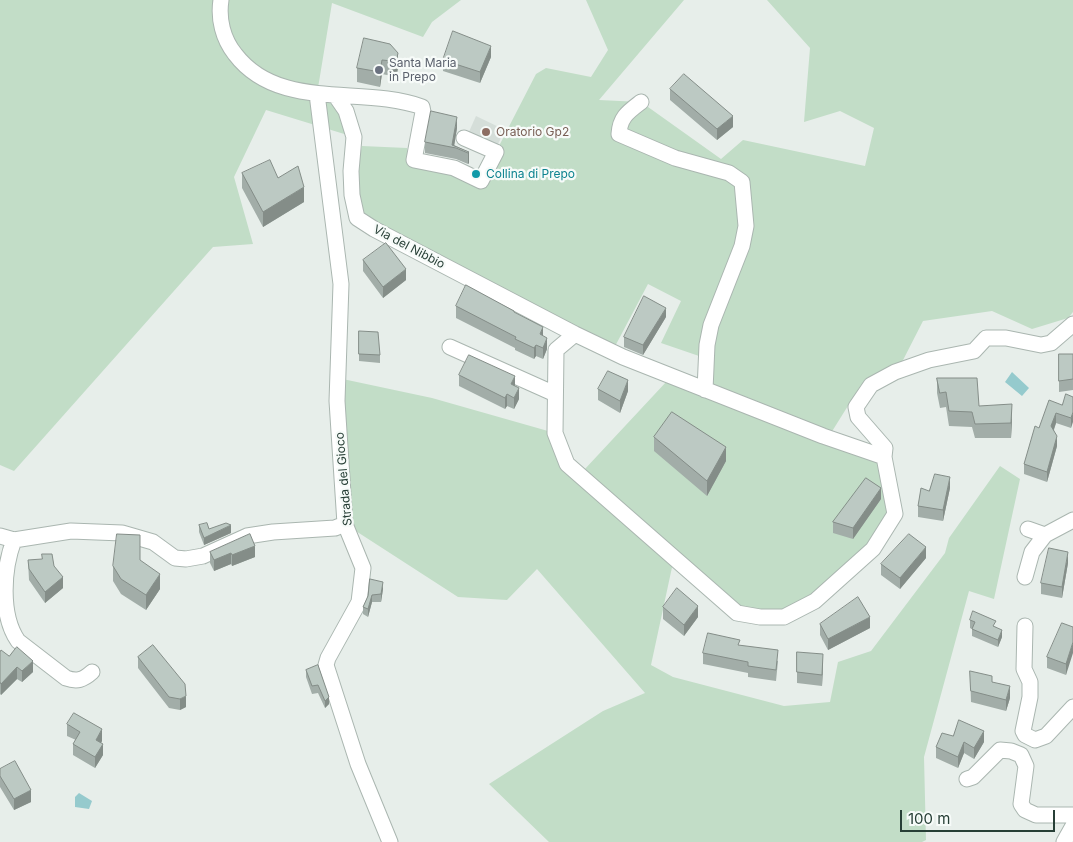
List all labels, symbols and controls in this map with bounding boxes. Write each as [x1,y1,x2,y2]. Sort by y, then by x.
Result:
place label: Santa Maria in Prepo [389,56,457,84]
marker: Santa Maria in Prepo [373,64,385,76]
place label: Oratorio Gp2 [496,125,569,139]
marker: Oratorio Gp2 [480,126,492,138]
place label: Collina di Prepo [486,167,575,181]
marker: Collina di Prepo [470,168,482,180]
street label: Via del Nibbio [371,222,447,272]
street label: Strada del Gioco [333,432,355,526]
scale bar [903,800,1058,832]
text: 100 m [908,809,950,828]

